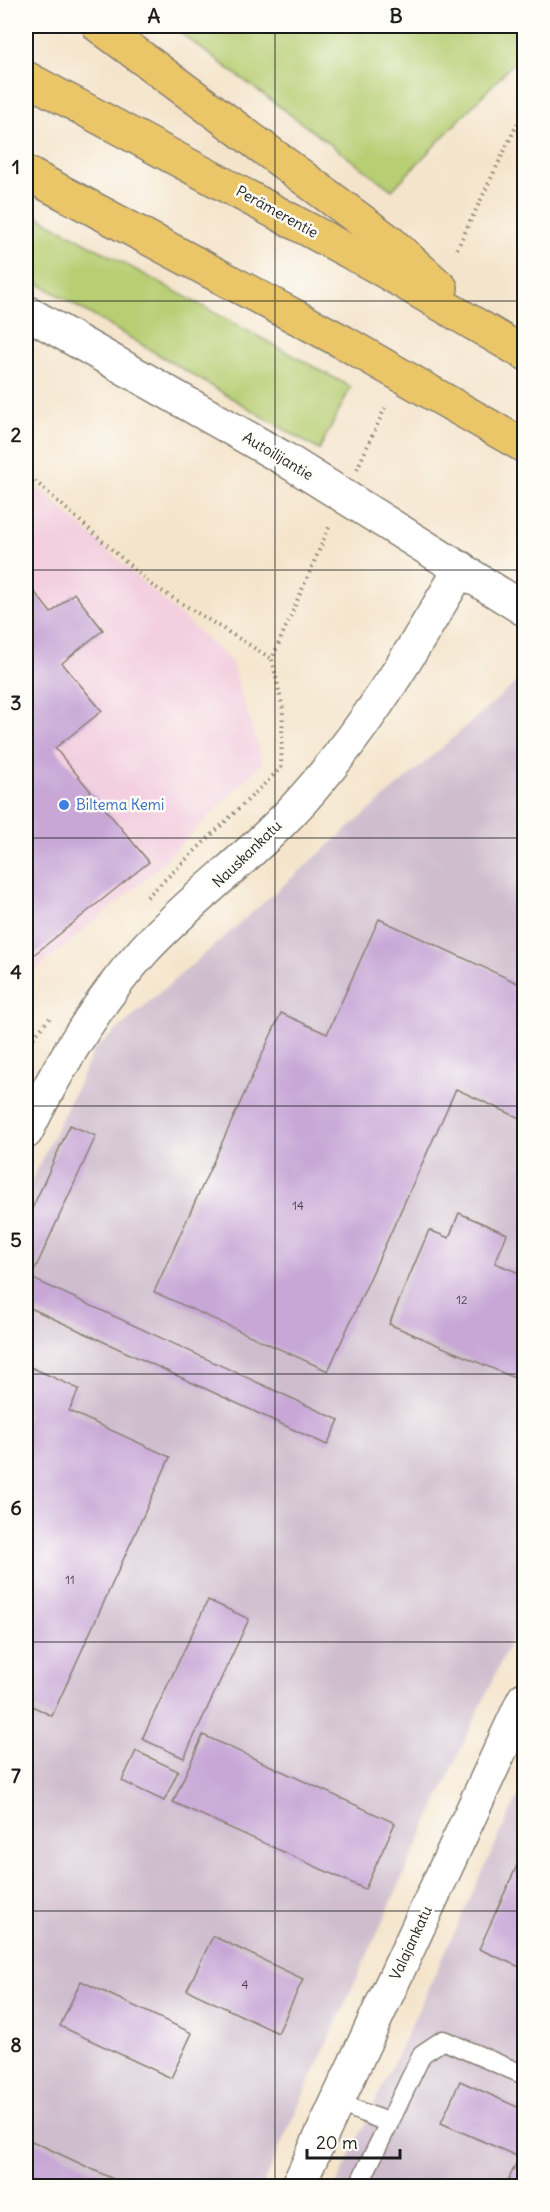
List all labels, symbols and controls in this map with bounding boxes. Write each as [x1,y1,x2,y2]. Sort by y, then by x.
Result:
text: A [148,3,161,28]
text: B [389,3,403,28]
text: 1 [12,154,20,179]
street label: Perämerentie [233,181,322,242]
text: 2 [11,422,22,447]
street label: Autoilijantie [240,427,317,484]
text: 3 [10,690,22,715]
place label: Biltema Kemi [76,795,164,814]
marker: Biltema Kemi [57,798,71,812]
street label: Nauskankatu [208,816,285,891]
text: 4 [10,959,22,984]
house number: 14 [292,1198,304,1213]
text: 5 [10,1227,22,1252]
house number: 12 [456,1292,468,1307]
text: 6 [10,1495,22,1520]
house number: 11 [65,1572,75,1587]
text: 7 [11,1763,21,1788]
street label: Valajankatu [385,1902,436,1983]
house number: 4 [242,1977,249,1992]
text: 8 [10,2032,22,2057]
scale bar [307,2122,400,2160]
text: 20 m [316,2131,358,2154]

